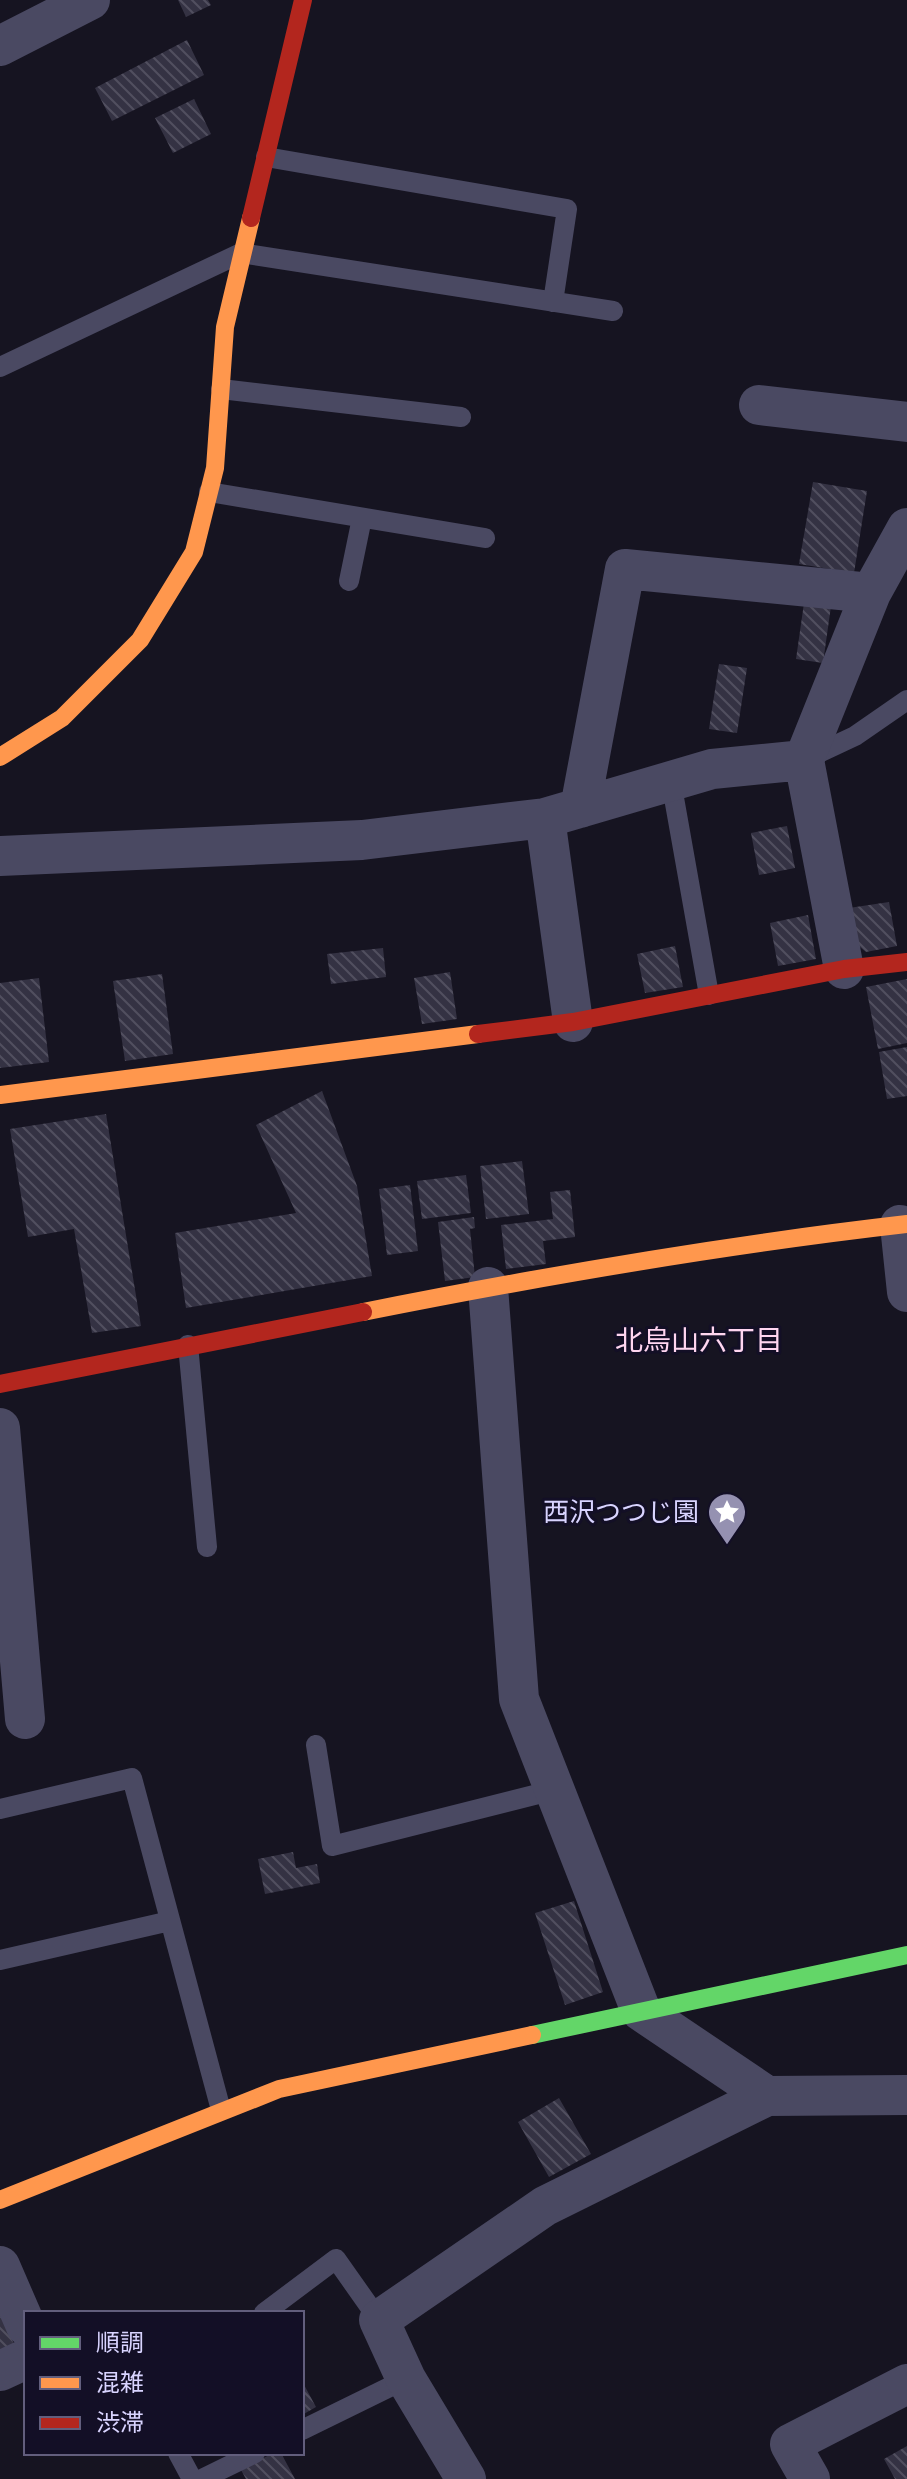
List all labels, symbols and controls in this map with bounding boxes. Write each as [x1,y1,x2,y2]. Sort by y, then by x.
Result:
district label: 北烏山六丁目 [615,1322,783,1356]
place icon: 西沢つつじ園 [706,1491,748,1546]
place label: 西沢つつじ園 [543,1495,699,1527]
legend [24,2311,304,2455]
text: 順調 [96,2327,144,2356]
text: 混雑 [96,2367,144,2396]
text: 渋滞 [96,2407,144,2436]

